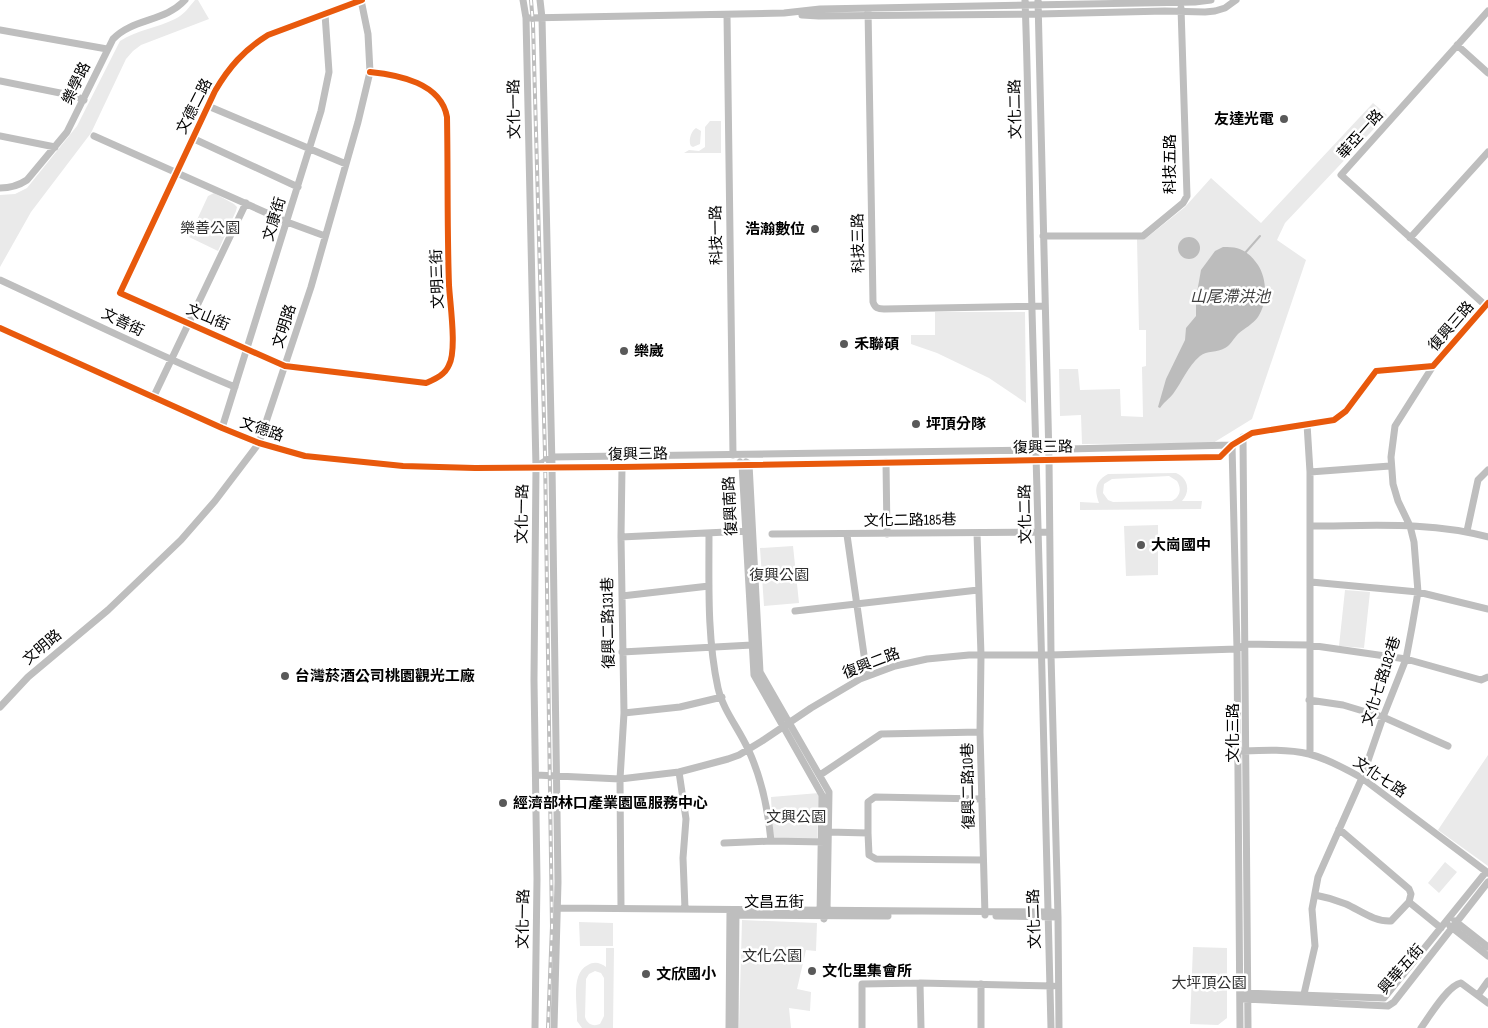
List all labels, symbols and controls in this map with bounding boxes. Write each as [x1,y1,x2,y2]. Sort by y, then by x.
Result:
street label: 樂學路 [58,59,95,108]
street label: 文德二路 [172,75,217,137]
street label: 文化一路 [504,79,525,139]
street label: 文化二路 [1005,79,1026,139]
street label: 華亞一路 [1333,106,1388,163]
place label: 友達光電 [1214,110,1274,129]
marker: 友達光電 [1278,113,1290,125]
street label: 科技五路 [1161,134,1180,194]
street label: 文康街 [259,195,290,243]
street label: 科技一路 [706,205,727,265]
street label: 科技三路 [848,213,869,273]
park label: 樂善公園 [180,219,240,238]
place label: 浩瀚數位 [745,220,805,239]
marker: 浩瀚數位 [809,223,821,235]
street label: 文明三街 [427,249,448,309]
water label: 山尾滯洪池 [1190,288,1272,307]
street label: 復興三路 [1425,297,1478,355]
street label: 文山街 [183,300,232,335]
street label: 文明路 [268,302,300,350]
street label: 文善街 [98,304,147,341]
place label: 禾聯碩 [854,335,899,354]
marker: 禾聯碩 [838,338,850,350]
place label: 樂崴 [634,342,664,361]
marker: 樂崴 [618,345,630,357]
street label: 文德路 [237,413,286,446]
place label: 坪頂分隊 [926,415,986,434]
marker: 坪頂分隊 [910,418,922,430]
street label: 復興三路 [1013,437,1073,458]
street label: 復興三路 [608,444,668,465]
street label: 復興南路 [719,476,742,536]
street label: 文化一路 [512,484,533,544]
street label: 文化二路 [1015,484,1036,544]
street label: 文化二路185巷 [863,510,957,531]
place label: 大崗國中 [1151,536,1211,555]
marker: 大崗國中 [1135,539,1147,551]
park label: 復興公園 [749,566,809,585]
street label: 復興二路131巷 [598,577,619,669]
street label: 文明路 [19,626,66,669]
street label: 文化七路182巷 [1358,634,1405,728]
street label: 復興二路 [840,644,903,683]
place label: 台灣菸酒公司桃園觀光工廠 [295,667,475,686]
marker: 台灣菸酒公司桃園觀光工廠 [279,670,291,682]
street label: 文化三路 [1224,703,1243,763]
street label: 復興二路10巷 [958,742,979,830]
street label: 文化七路 [1350,753,1410,802]
place label: 經濟部林口產業園區服務中心 [513,794,708,813]
marker: 經濟部林口產業園區服務中心 [497,797,509,809]
park label: 文興公園 [766,808,826,827]
street label: 文化一路 [513,889,534,949]
street label: 文化二路 [1024,889,1045,949]
street label: 文昌五街 [744,893,804,912]
street label: 興華五街 [1375,940,1428,998]
park label: 文化公園 [742,947,802,966]
place label: 文化里集會所 [822,962,912,981]
place label: 文欣國小 [656,965,717,984]
marker: 文化里集會所 [806,965,818,977]
marker: 文欣國小 [640,968,652,980]
park label: 大坪頂公園 [1171,974,1247,993]

